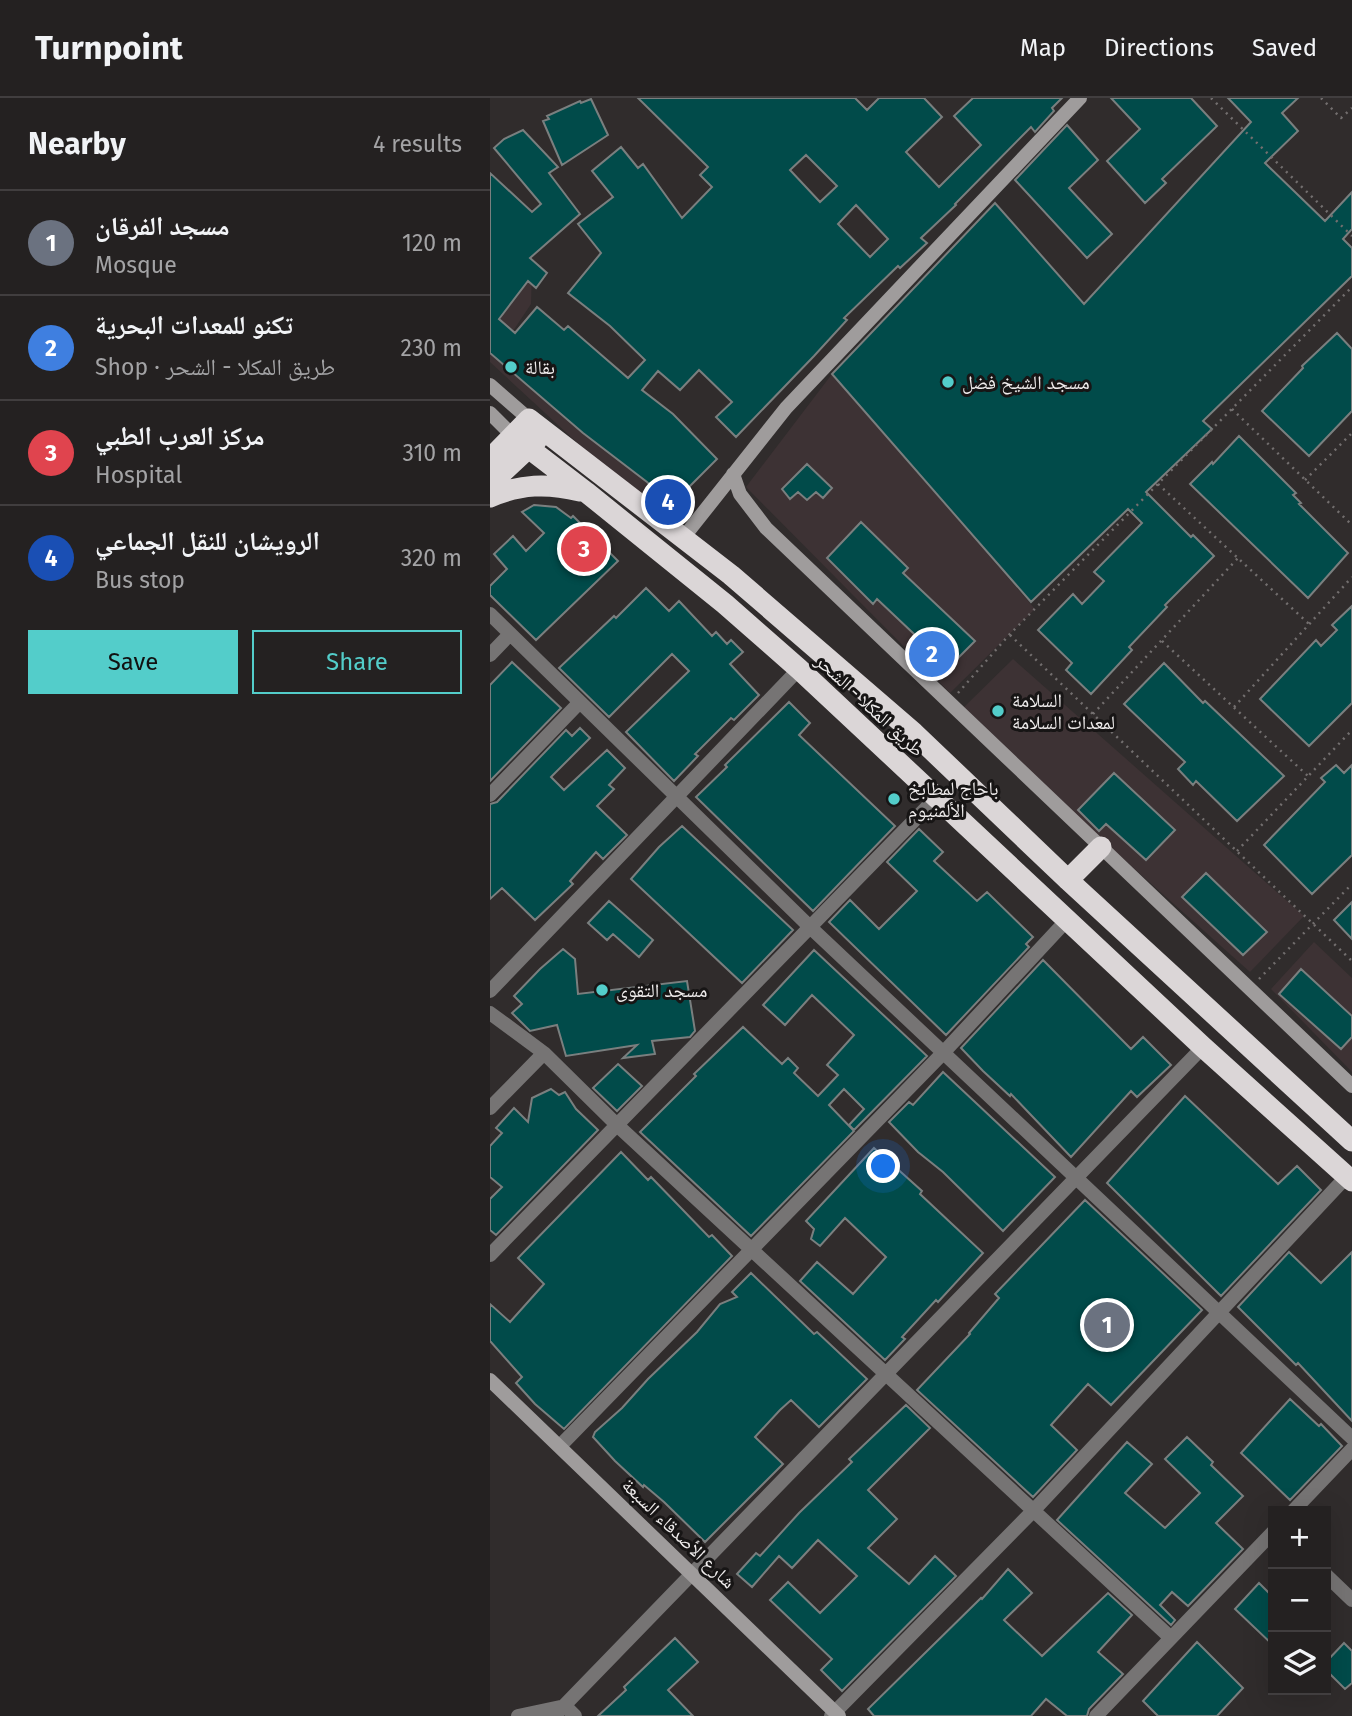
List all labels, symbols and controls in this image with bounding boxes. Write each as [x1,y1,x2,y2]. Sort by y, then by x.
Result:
text: Turnpoint [35,28,183,68]
text: Map [1020,34,1066,62]
text: Directions [1104,34,1214,62]
text: Saved [1252,34,1317,62]
text: Nearby [28,126,126,162]
text: 4 results [373,130,462,158]
text: مسجد الفرقان [95,211,230,242]
text: 1 [46,229,56,257]
text: 120 m [402,229,462,257]
text: Mosque [95,251,177,279]
text: تكنو للمعدات البحرية [95,310,293,341]
text: 2 [45,334,57,362]
text: 230 m [401,334,462,362]
text: Shop · طريق المكلا - الشحر [95,353,335,381]
place label: بقالة [525,356,555,379]
marker: بقالة [503,359,519,375]
place label: مسجد الشيخ فضل [962,371,1090,395]
marker: مسجد الشيخ فضل [940,374,956,390]
text: مركز العرب الطبي [95,421,265,452]
text: 3 [45,439,57,467]
text: 310 m [402,439,462,467]
text: Hospital [95,461,182,489]
pin: 4 [645,476,691,528]
pin: 3 [561,523,607,575]
text: الرويشان للنقل الجماعي [95,526,320,557]
text: 4 [45,544,58,572]
text: 320 m [401,544,462,572]
text: Bus stop [95,566,185,594]
pin: 2 [909,628,955,680]
button: Save [28,630,238,694]
button: Share [252,630,462,694]
street label: طريق المكلا - الشحر [810,649,929,761]
place label: السلامة لمعدات السلامة [1012,689,1115,734]
marker: السلامة لمعدات السلامة [990,703,1006,719]
place label: باحاج لمطابخ الألمنيوم [908,777,999,824]
marker: باحاج لمطابخ الألمنيوم [886,791,902,807]
place label: مسجد التقوى [616,979,707,1002]
marker: مسجد التقوى [594,982,610,998]
your location [866,1149,900,1183]
pin: 1 [1084,1299,1130,1351]
street label: شارع الأصدقاء السبعة [617,1473,740,1593]
map controls [1268,1506,1331,1695]
button: + [1268,1506,1331,1569]
button: − [1268,1569,1331,1632]
button: layers [1268,1632,1331,1695]

